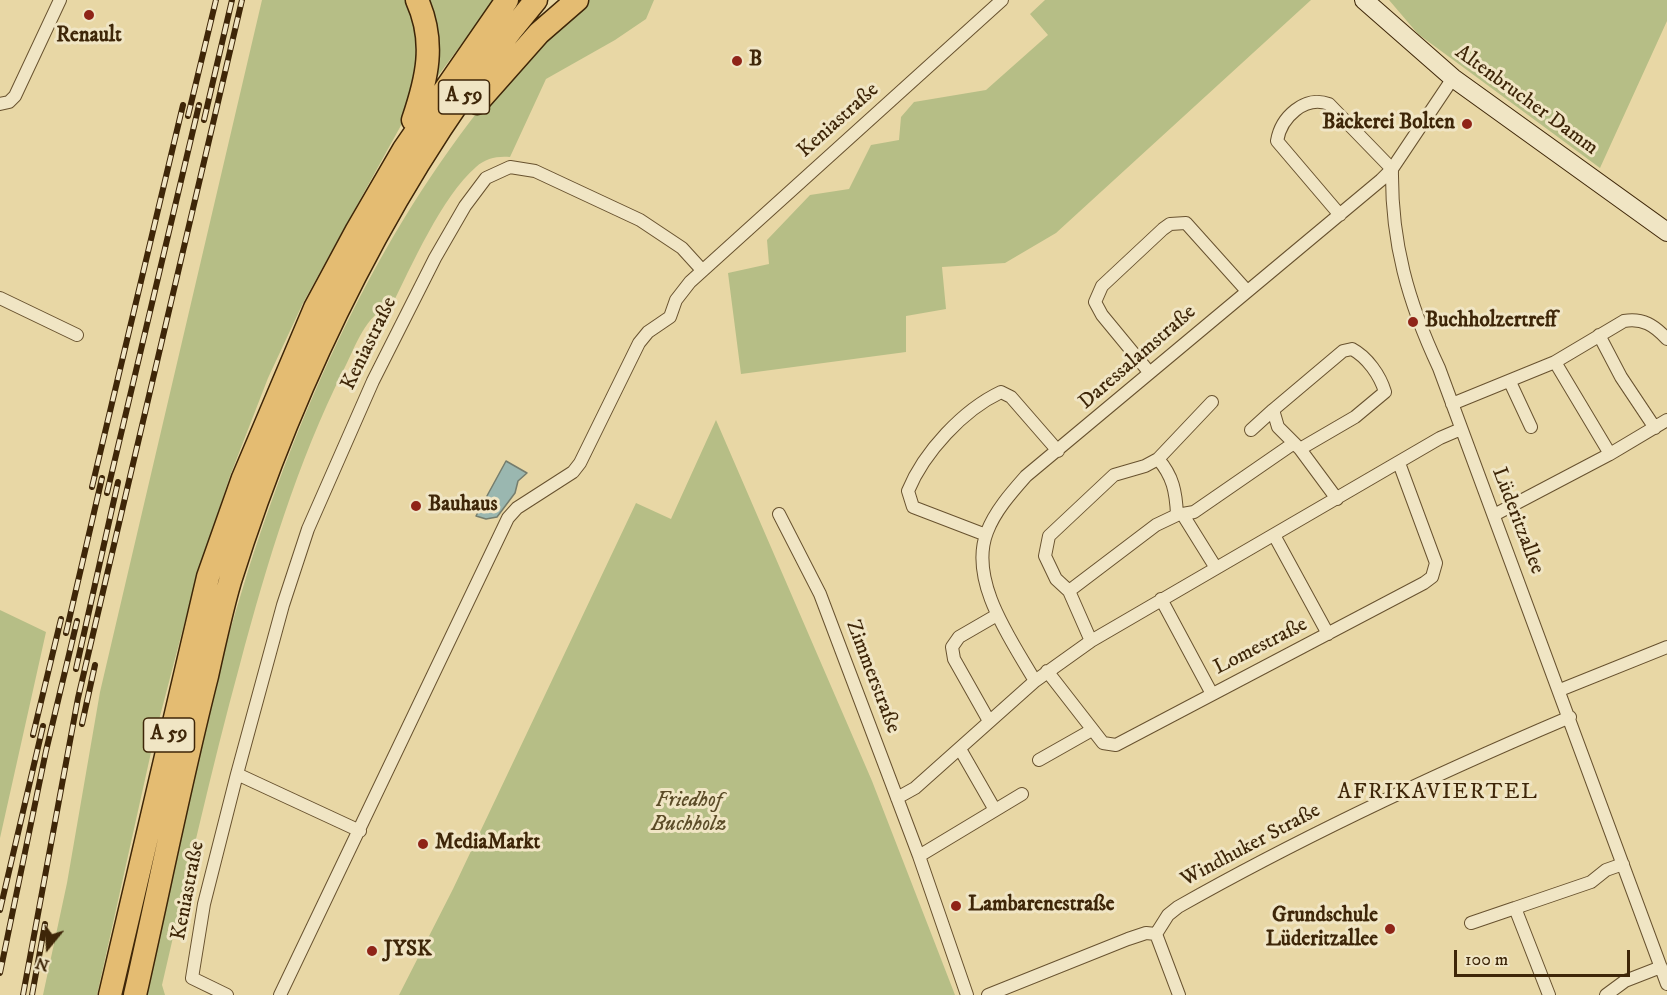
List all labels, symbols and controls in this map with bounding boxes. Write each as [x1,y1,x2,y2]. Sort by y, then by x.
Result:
marker: Renault [82,8,96,22]
place label: Renault [56,24,122,50]
street label: Altenbrucher Damm [1449,41,1603,161]
place label: B [749,48,762,74]
marker: B [730,54,744,68]
street label: Keniastraße [793,78,885,164]
road number: A 59 [438,80,490,114]
place label: Bäckerei Bolten [1322,111,1455,137]
marker: Bäckerei Bolten [1460,117,1474,131]
street label: Keniastraße [337,293,403,395]
street label: Daressalamstraße [1074,300,1202,416]
place label: Buchholzertreff [1425,309,1556,335]
marker: Buchholzertreff [1406,315,1420,329]
street label: Lüderitzallee [1485,464,1549,578]
place label: Bauhaus [428,493,497,519]
marker: Bauhaus [409,499,423,513]
street label: Lomestraße [1210,613,1312,681]
street label: Zimmerstraße [839,617,905,737]
road number: A 59 [144,718,195,752]
district label: AFRIKAVIERTEL [1338,780,1538,806]
park label: Friedhof Buchholz [651,789,727,839]
street label: Windhuker Straße [1177,799,1325,893]
place label: MediaMarkt [435,831,540,857]
marker: MediaMarkt [416,837,430,851]
street label: Keniastraße [167,839,211,943]
place label: Lambarenestraße [968,893,1114,919]
marker: Lambarenestraße [949,899,963,913]
place label: Grundschule Lüderitzallee [1266,904,1378,954]
north arrow [18,917,78,977]
marker: Grundschule Lüderitzallee [1383,922,1397,936]
place label: JYSK [384,938,432,964]
scale bar [1457,938,1632,976]
marker: JYSK [365,944,379,958]
text: 100 m [1465,949,1508,971]
text: N [33,953,52,976]

